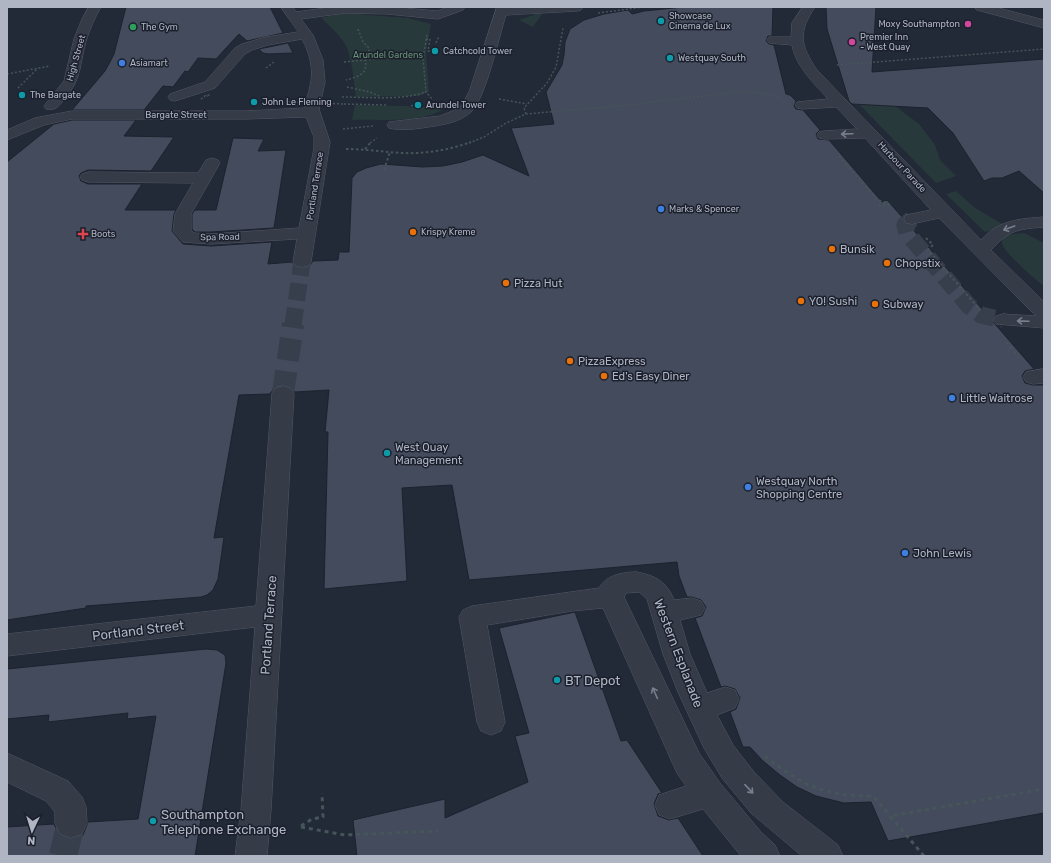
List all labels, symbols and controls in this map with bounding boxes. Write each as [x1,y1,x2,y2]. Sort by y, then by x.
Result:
place label: Showcase Cinema de Lux [669,11,731,31]
marker: Showcase Cinema de Lux [656,16,666,26]
place label: Moxy Southampton [878,19,960,29]
marker: Moxy Southampton [963,19,973,29]
marker: The Gym [128,22,138,32]
place label: The Gym [141,22,178,32]
place label: Premier Inn - West Quay [860,32,910,52]
street label: High Street [65,33,88,82]
marker: Premier Inn - West Quay [847,37,857,47]
marker: Catchcold Tower [430,46,440,56]
place label: Catchcold Tower [443,46,513,56]
park label: Arundel Gardens [353,50,423,60]
marker: Westquay South [665,53,675,63]
place label: Westquay South [678,53,746,63]
marker: Asiamart [117,58,127,68]
place label: Asiamart [130,58,168,68]
marker: The Bargate [17,90,27,100]
place label: The Bargate [30,90,81,100]
marker: John Le Fleming [249,97,259,107]
place label: John Le Fleming [262,97,332,107]
marker: Arundel Tower [413,100,423,110]
place label: Arundel Tower [426,100,486,110]
street label: Bargate Street [145,110,207,120]
one-way arrow [841,130,854,138]
street label: Harbour Parade [876,140,928,194]
street label: Portland Terrace [305,151,325,221]
marker: Marks & Spencer [656,204,666,214]
place label: Marks & Spencer [669,204,740,214]
one-way arrow [1004,225,1016,233]
marker: Krispy Kreme [408,227,418,237]
place label: Krispy Kreme [421,227,476,237]
marker: Boots [78,229,88,239]
place label: Boots [91,229,116,239]
street label: Spa Road [200,232,240,242]
place label: Bunsik [840,243,875,256]
marker: Bunsik [827,244,837,254]
place label: Chopstix [895,257,940,270]
marker: Chopstix [882,258,892,268]
place label: Pizza Hut [514,277,563,290]
marker: Pizza Hut [501,278,511,288]
place label: YO! Sushi [809,295,857,308]
marker: YO! Sushi [796,296,806,306]
place label: Subway [883,298,924,311]
marker: Subway [870,299,880,309]
one-way arrow [1017,317,1030,324]
place label: PizzaExpress [578,355,646,368]
marker: PizzaExpress [565,356,575,366]
place label: Ed's Easy Diner [612,370,690,383]
marker: Ed's Easy Diner [599,371,609,381]
place label: Little Waitrose [960,392,1033,405]
marker: Little Waitrose [947,393,957,403]
place label: West Quay Management [395,441,463,467]
marker: West Quay Management [382,448,392,458]
place label: Westquay North Shopping Centre [756,475,842,501]
marker: Westquay North Shopping Centre [743,482,753,492]
place label: John Lewis [913,547,972,560]
marker: John Lewis [900,548,910,558]
street label: Portland Terrace [258,575,279,675]
street label: Western Esplanade [651,597,706,710]
street label: Portland Street [91,617,185,644]
place label: BT Depot [565,673,620,688]
marker: BT Depot [552,675,562,685]
one-way arrow [651,687,658,699]
one-way arrow [744,783,753,793]
place label: Southampton Telephone Exchange [161,807,286,838]
north arrow [12,811,52,851]
marker: Southampton Telephone Exchange [148,816,158,826]
text: N [27,834,36,847]

